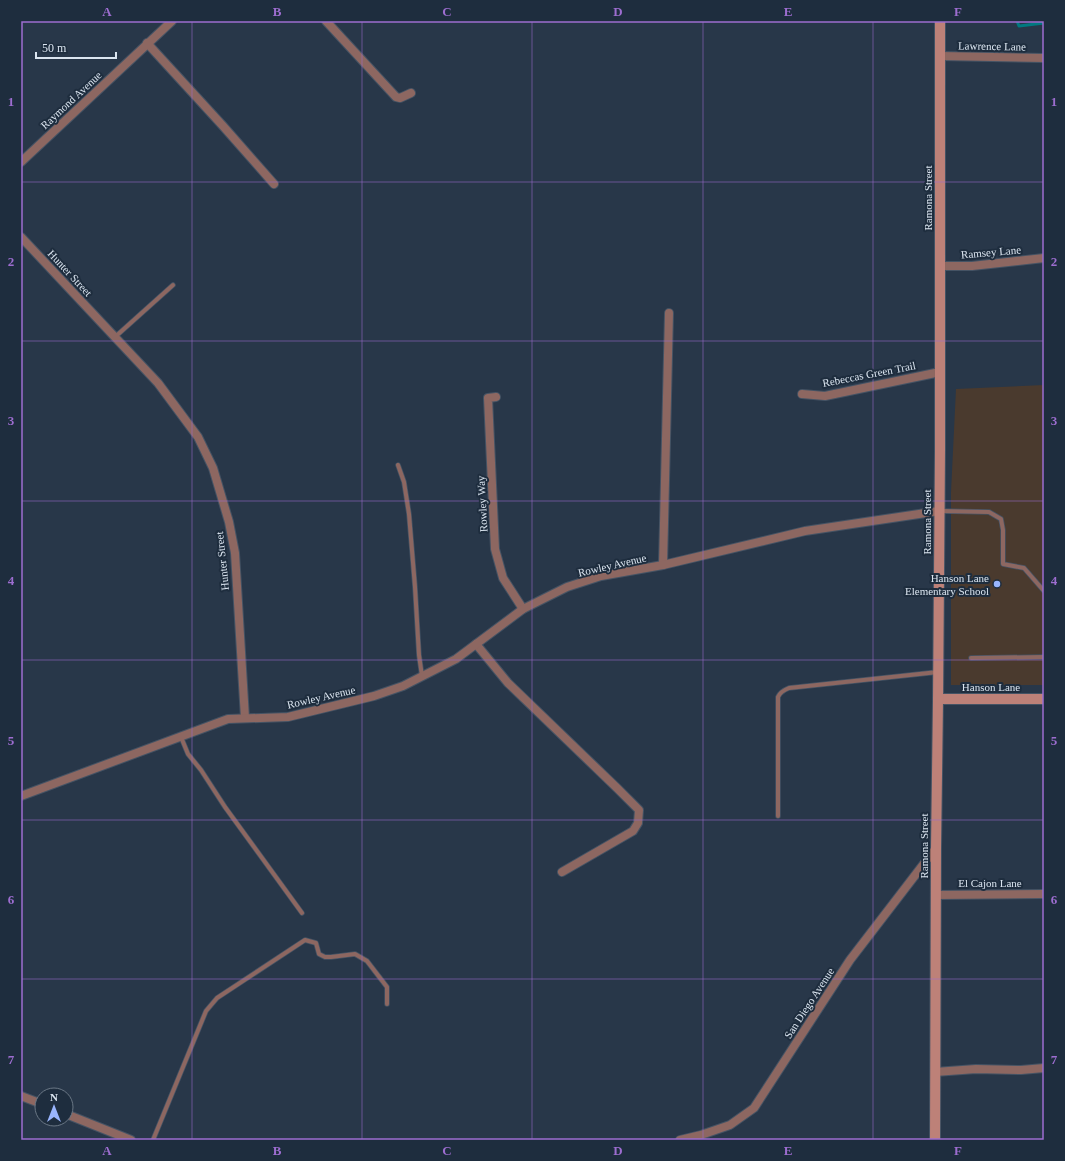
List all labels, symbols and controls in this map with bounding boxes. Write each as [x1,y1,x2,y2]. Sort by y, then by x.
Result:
text: A [102,4,112,19]
text: B [273,4,282,19]
text: C [442,4,452,19]
text: D [613,4,623,19]
text: E [784,4,792,19]
text: F [954,4,962,19]
scale bar [36,34,116,60]
street label: Lawrence Lane [958,39,1026,53]
text: 50 m [42,41,67,55]
street label: Raymond Avenue [38,69,104,131]
text: 1 [8,94,14,109]
text: 1 [1051,94,1057,109]
street label: Ramona Street [922,165,934,231]
street label: Ramsey Lane [960,243,1022,261]
street label: Hunter Street [46,247,94,299]
text: 2 [8,254,14,269]
text: 2 [1051,254,1057,269]
street label: Rebeccas Green Trail [821,359,917,389]
text: 3 [8,413,15,428]
text: 3 [1051,413,1058,428]
street label: Rowley Way [474,475,489,533]
street label: Ramona Street [921,489,933,555]
street label: Hunter Street [213,531,231,591]
street label: Rowley Avenue [577,551,647,579]
place label: Hanson Lane Elementary School [905,572,989,597]
text: 4 [8,573,15,588]
text: 4 [1051,573,1058,588]
marker: Hanson Lane Elementary School [992,579,1002,589]
street label: Hanson Lane [962,681,1020,693]
street label: Rowley Avenue [286,683,356,711]
text: 5 [8,733,15,748]
text: 5 [1051,733,1058,748]
street label: Ramona Street [918,813,930,879]
street label: El Cajon Lane [958,877,1022,889]
text: 6 [8,892,15,907]
text: 6 [1051,892,1058,907]
street label: San Diego Avenue [782,965,836,1041]
text: 7 [8,1052,15,1067]
text: 7 [1051,1052,1058,1067]
north arrow [34,1087,74,1127]
text: N [50,1091,58,1103]
text: A [102,1143,112,1158]
text: B [273,1143,282,1158]
text: C [442,1143,452,1158]
text: D [613,1143,623,1158]
text: E [784,1143,792,1158]
text: F [954,1143,962,1158]

